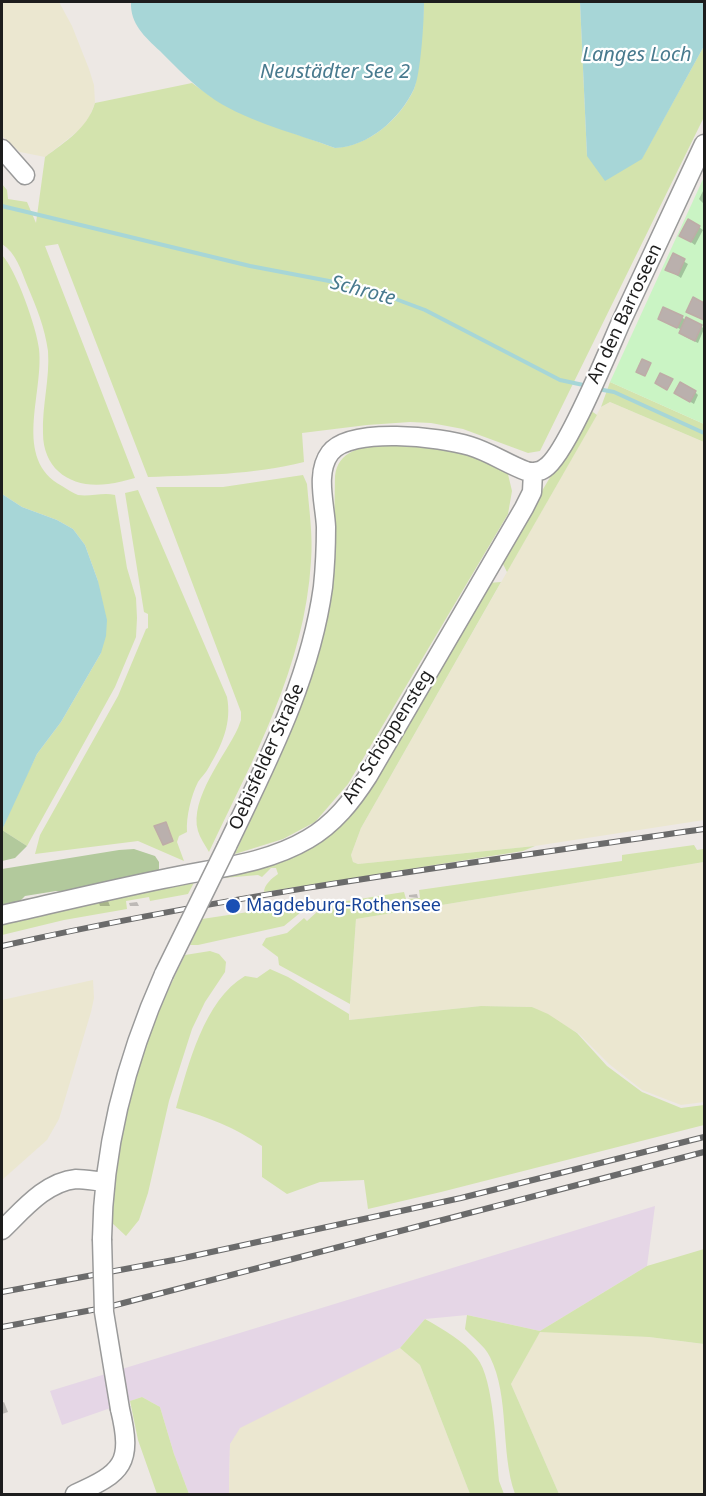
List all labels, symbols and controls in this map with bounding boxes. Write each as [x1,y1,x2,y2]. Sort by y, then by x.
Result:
water label: Langes Loch [582,43,692,67]
water label: Neustädter See 2 [260,60,410,84]
street label: An den Barroseen [583,241,667,387]
water label: Schrote [328,271,398,311]
street label: Am Schöppensteg [338,666,438,808]
street label: Oebisfelder Straße [225,680,309,834]
place label: Magdeburg-Rothensee [246,895,441,917]
marker: Magdeburg-Rothensee [224,897,242,915]

